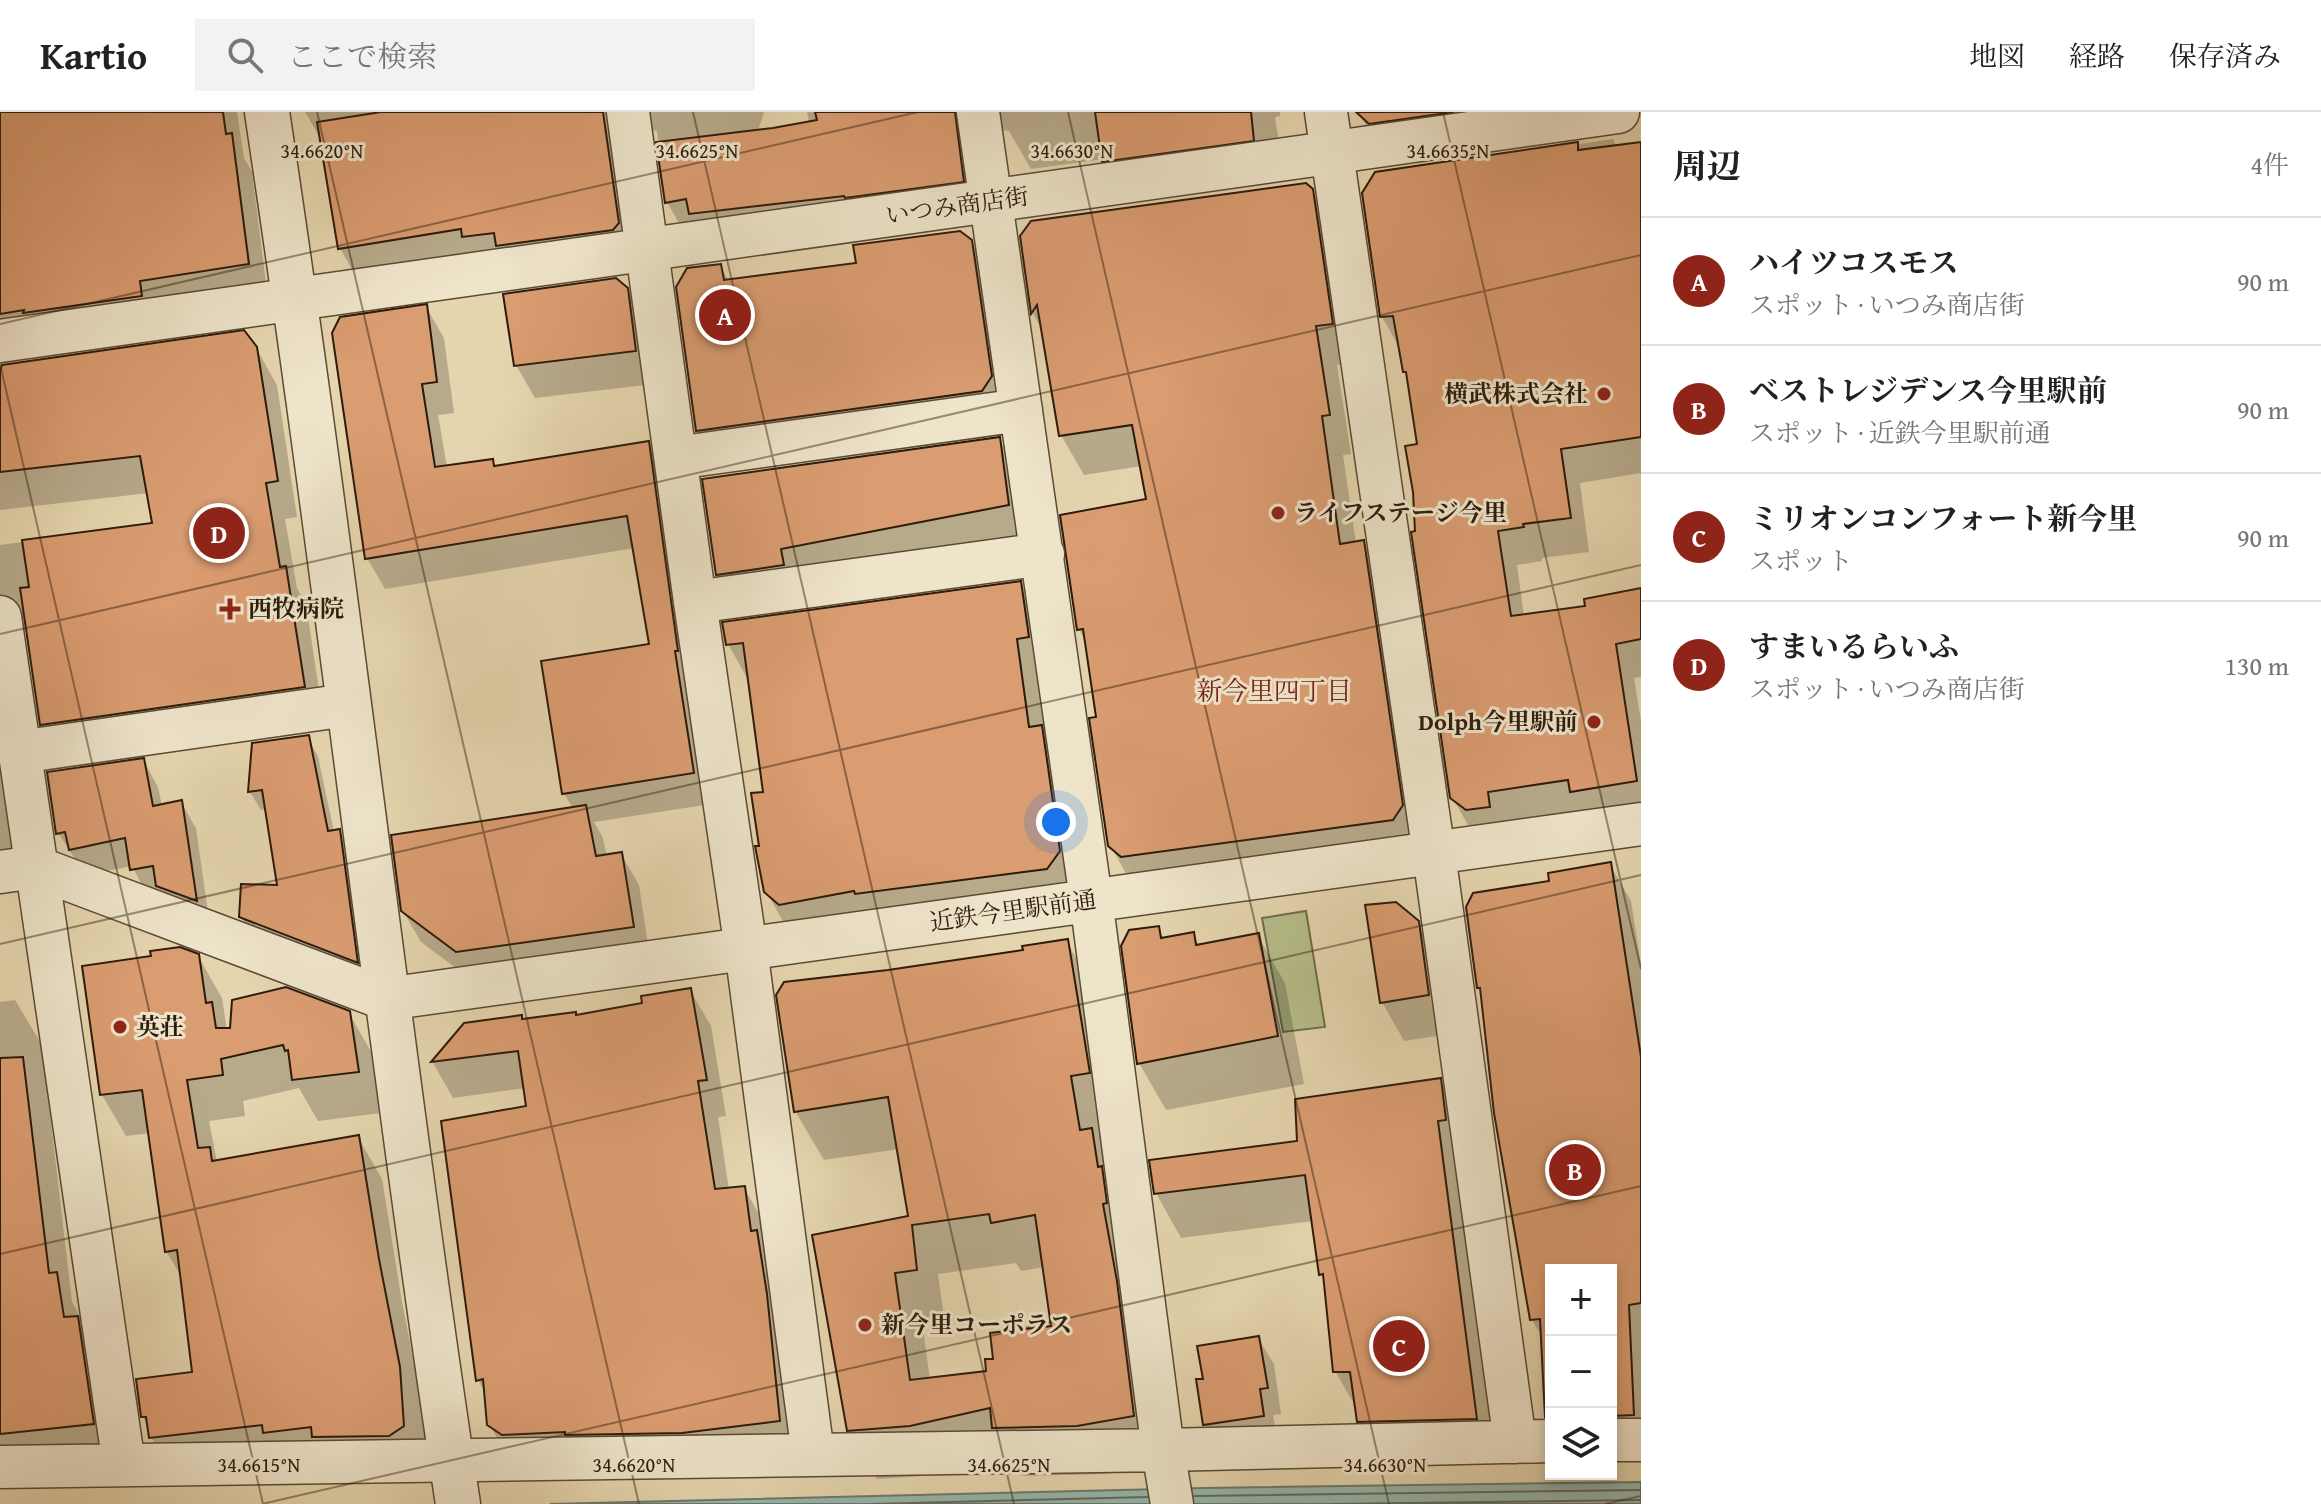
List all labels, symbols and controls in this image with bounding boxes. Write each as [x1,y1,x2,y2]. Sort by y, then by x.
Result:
search box [195,19,755,91]
text: Kartio [40,27,147,83]
icon: search [223,33,267,77]
text: ここで検索 [287,34,437,78]
text: 地図 [1969,35,2025,76]
text: 経路 [2069,35,2125,76]
text: 保存済み [2169,35,2281,76]
text: 34.6620°N [281,136,363,165]
text: 34.6625°N [656,136,738,165]
text: 34.6630°N [1031,136,1113,165]
text: 34.6635°N [1407,136,1489,165]
text: 周辺 [1673,141,1741,190]
text: 4件 [2250,145,2289,184]
street label: いつみ商店街 [883,178,1031,233]
text: ハイツコスモス [1749,240,1958,284]
text: A [1691,262,1707,301]
text: 90 m [2237,262,2289,301]
pin: A [699,285,751,345]
text: スポット · いつみ商店街 [1749,285,2025,324]
text: ベストレジデンス今里駅前 [1749,368,2107,412]
place label: 横武株式会社 [1444,376,1588,411]
marker: 横武株式会社 [1595,385,1613,403]
text: B [1691,390,1707,429]
text: 90 m [2237,390,2289,429]
text: スポット · 近鉄今里駅前通 [1749,413,2051,452]
place label: ライフステージ今里 [1294,495,1507,530]
text: ミリオンコンフォート新今里 [1749,496,2137,540]
pin: D [193,503,245,563]
marker: ライフステージ今里 [1269,504,1287,522]
text: C [1692,518,1706,557]
text: 90 m [2237,518,2289,557]
text: スポット [1749,541,1853,580]
place label: 西牧病院 [248,591,344,626]
marker: 西牧病院 [219,598,241,620]
text: すまいるらいふ [1749,624,1959,668]
text: D [1691,646,1707,685]
text: 130 m [2224,646,2289,685]
text: スポット · いつみ商店街 [1749,669,2025,708]
district label: 新今里四丁目 [1196,671,1352,710]
place label: Dolph今里駅前 [1418,704,1578,739]
marker: Dolph今里駅前 [1585,713,1603,731]
your location [1036,802,1076,842]
street label: 近鉄今里駅前通 [927,881,1099,940]
place label: 英荘 [136,1009,184,1044]
marker: 英荘 [111,1018,129,1036]
pin: B [1549,1140,1601,1200]
map controls [1545,1264,1617,1480]
button: + [1545,1264,1617,1336]
place label: 新今里コーポラス [881,1307,1072,1342]
marker: 新今里コーポラス [856,1316,874,1334]
pin: C [1373,1316,1425,1376]
button: − [1545,1336,1617,1408]
button: layers [1545,1408,1617,1480]
text: 34.6615°N [218,1450,300,1479]
text: 34.6620°N [593,1450,675,1479]
text: 34.6625°N [968,1450,1050,1479]
text: 34.6630°N [1344,1450,1426,1479]

